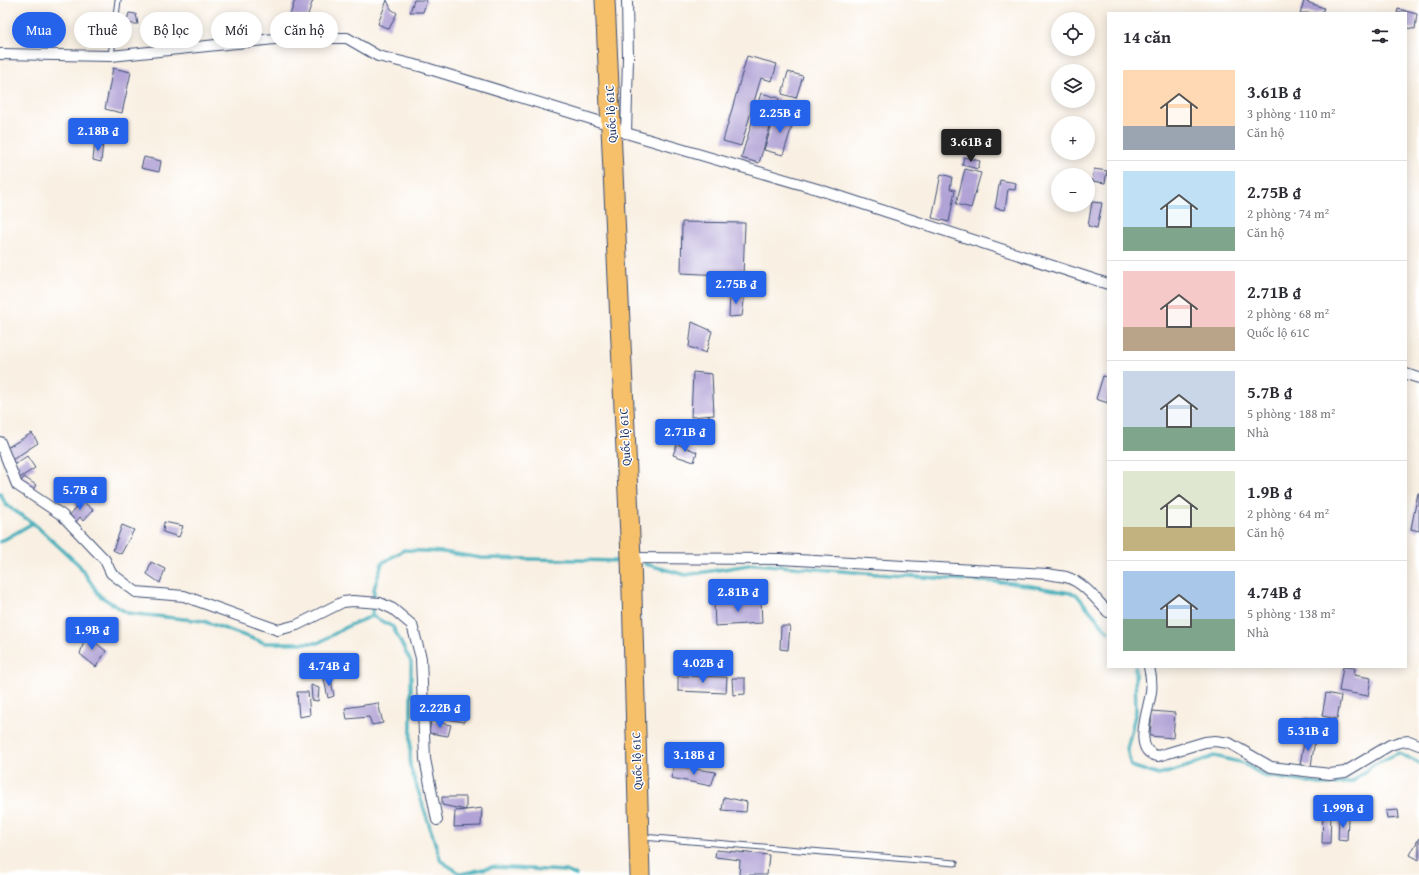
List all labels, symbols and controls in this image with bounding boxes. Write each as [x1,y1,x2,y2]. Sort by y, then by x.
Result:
chip: Mua [12,12,66,48]
chip: Thuê [74,12,132,48]
chip: Bộ lọc [140,12,203,48]
chip: Mới [211,12,262,48]
chip: Căn hộ [270,12,338,48]
map controls [1051,12,1095,212]
button: locate [1051,12,1095,56]
text: 14 căn [1123,24,1171,49]
icon: filters [1369,25,1391,47]
button: layers [1051,64,1095,108]
text: 3.61B ₫ [1247,79,1301,104]
street label: Quốc lộ 61C [600,84,621,143]
icon: home [1155,86,1203,134]
pin: 2.25B ₫ [743,100,817,134]
text: 2.25B ₫ [759,103,801,122]
text: 3 phòng · 110 m² [1247,104,1335,123]
button: + [1051,116,1095,160]
pin: 2.18B ₫ [61,118,135,152]
text: 2.18B ₫ [77,121,119,140]
text: Căn hộ [1247,123,1284,142]
pin: 3.61B ₫ [934,129,1008,163]
text: 3.61B ₫ [950,132,992,151]
button: − [1051,168,1095,212]
text: 2.75B ₫ [1247,179,1301,204]
icon: home [1155,187,1203,235]
text: 2 phòng · 74 m² [1247,204,1329,223]
text: Căn hộ [1247,223,1284,242]
pin: 2.75B ₫ [699,271,773,305]
text: 2.75B ₫ [715,274,757,293]
text: 2.71B ₫ [1247,279,1301,304]
icon: home [1155,287,1203,335]
text: 2 phòng · 68 m² [1247,304,1329,323]
text: Quốc lộ 61C [1247,323,1310,342]
text: 5.7B ₫ [1247,379,1292,404]
icon: home [1155,387,1203,435]
text: 5 phòng · 188 m² [1247,404,1335,423]
street label: Quốc lộ 61C [614,407,635,466]
pin: 2.71B ₫ [648,419,722,453]
text: 2.71B ₫ [664,422,706,441]
text: Nhà [1247,423,1269,442]
pin: 5.7B ₫ [47,477,113,511]
text: 1.9B ₫ [1247,479,1292,504]
text: 5.7B ₫ [63,480,97,499]
icon: home [1155,487,1203,535]
text: 2 phòng · 64 m² [1247,504,1329,523]
text: Căn hộ [1247,523,1284,542]
pin: 2.81B ₫ [701,579,775,613]
text: 4.74B ₫ [1247,579,1301,604]
text: 2.81B ₫ [717,582,759,601]
icon: home [1155,587,1203,635]
text: 5 phòng · 138 m² [1247,604,1335,623]
pin: 1.9B ₫ [59,617,125,651]
text: 1.9B ₫ [75,620,109,639]
text: Nhà [1247,623,1269,642]
pin: 4.02B ₫ [666,650,740,684]
pin: 4.74B ₫ [292,653,366,687]
text: 4.02B ₫ [682,653,724,672]
text: 4.74B ₫ [308,656,350,675]
pin: 2.22B ₫ [403,695,477,729]
text: 2.22B ₫ [419,698,461,717]
pin: 5.31B ₫ [1271,718,1345,752]
text: 5.31B ₫ [1287,721,1329,740]
street label: Quốc lộ 61C [627,731,646,790]
pin: 3.18B ₫ [657,742,731,776]
text: 3.18B ₫ [673,745,715,764]
pin: 1.99B ₫ [1306,795,1380,829]
text: 1.99B ₫ [1322,798,1364,817]

